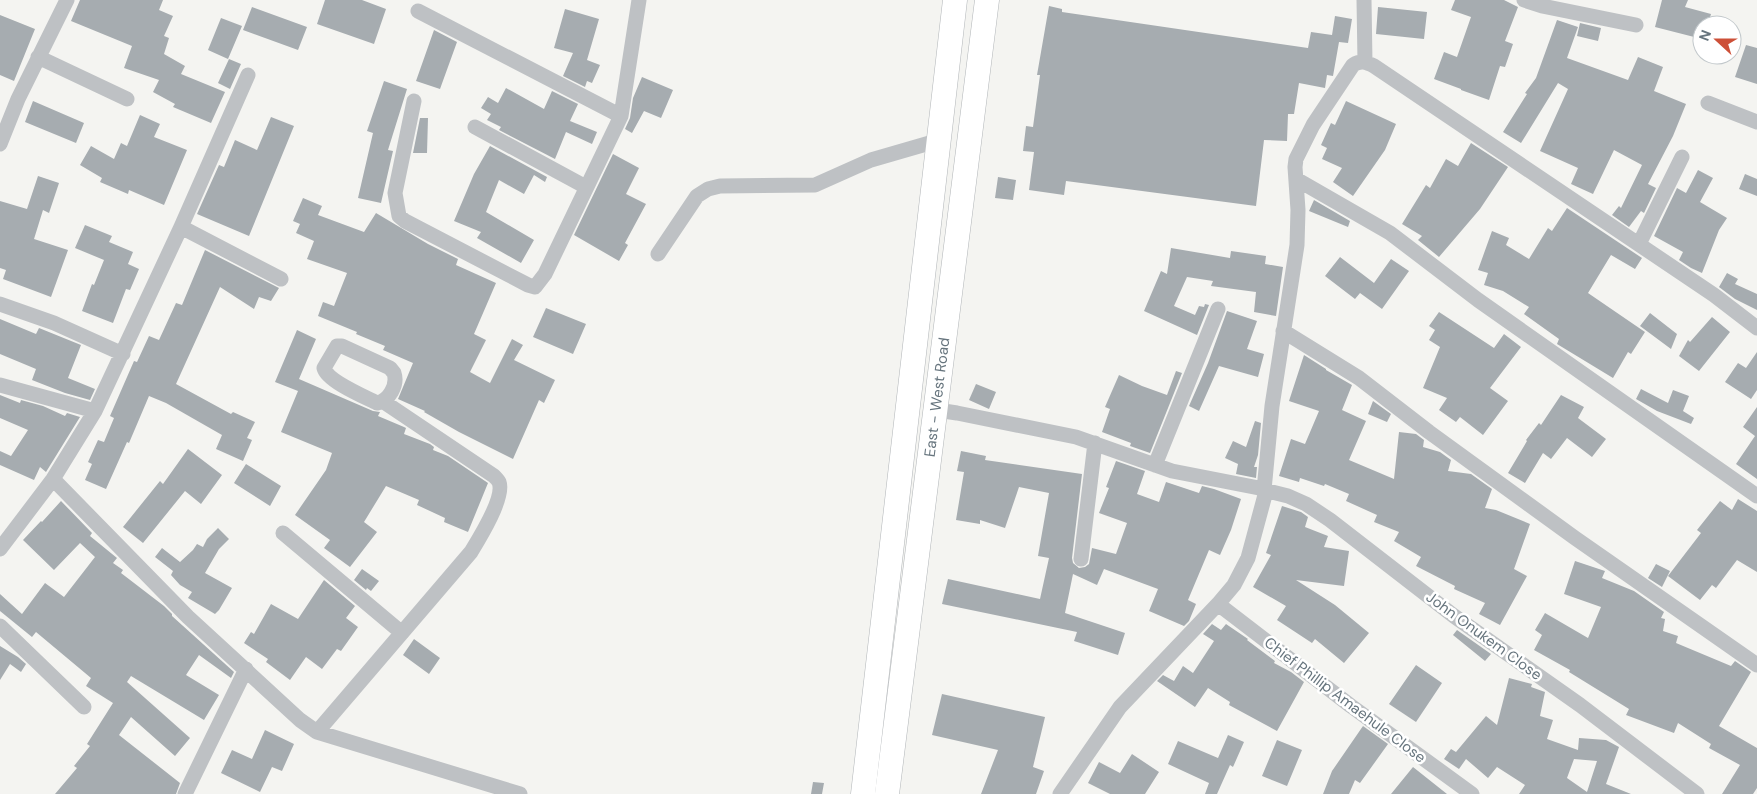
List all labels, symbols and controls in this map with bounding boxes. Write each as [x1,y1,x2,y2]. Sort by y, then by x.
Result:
north arrow [1692,15,1742,65]
text: N [1695,27,1715,43]
street label: East - West Road [920,336,954,458]
street label: John Onukem Close [1422,587,1546,685]
street label: Chief Phillip Amaehule Close [1260,633,1430,767]

